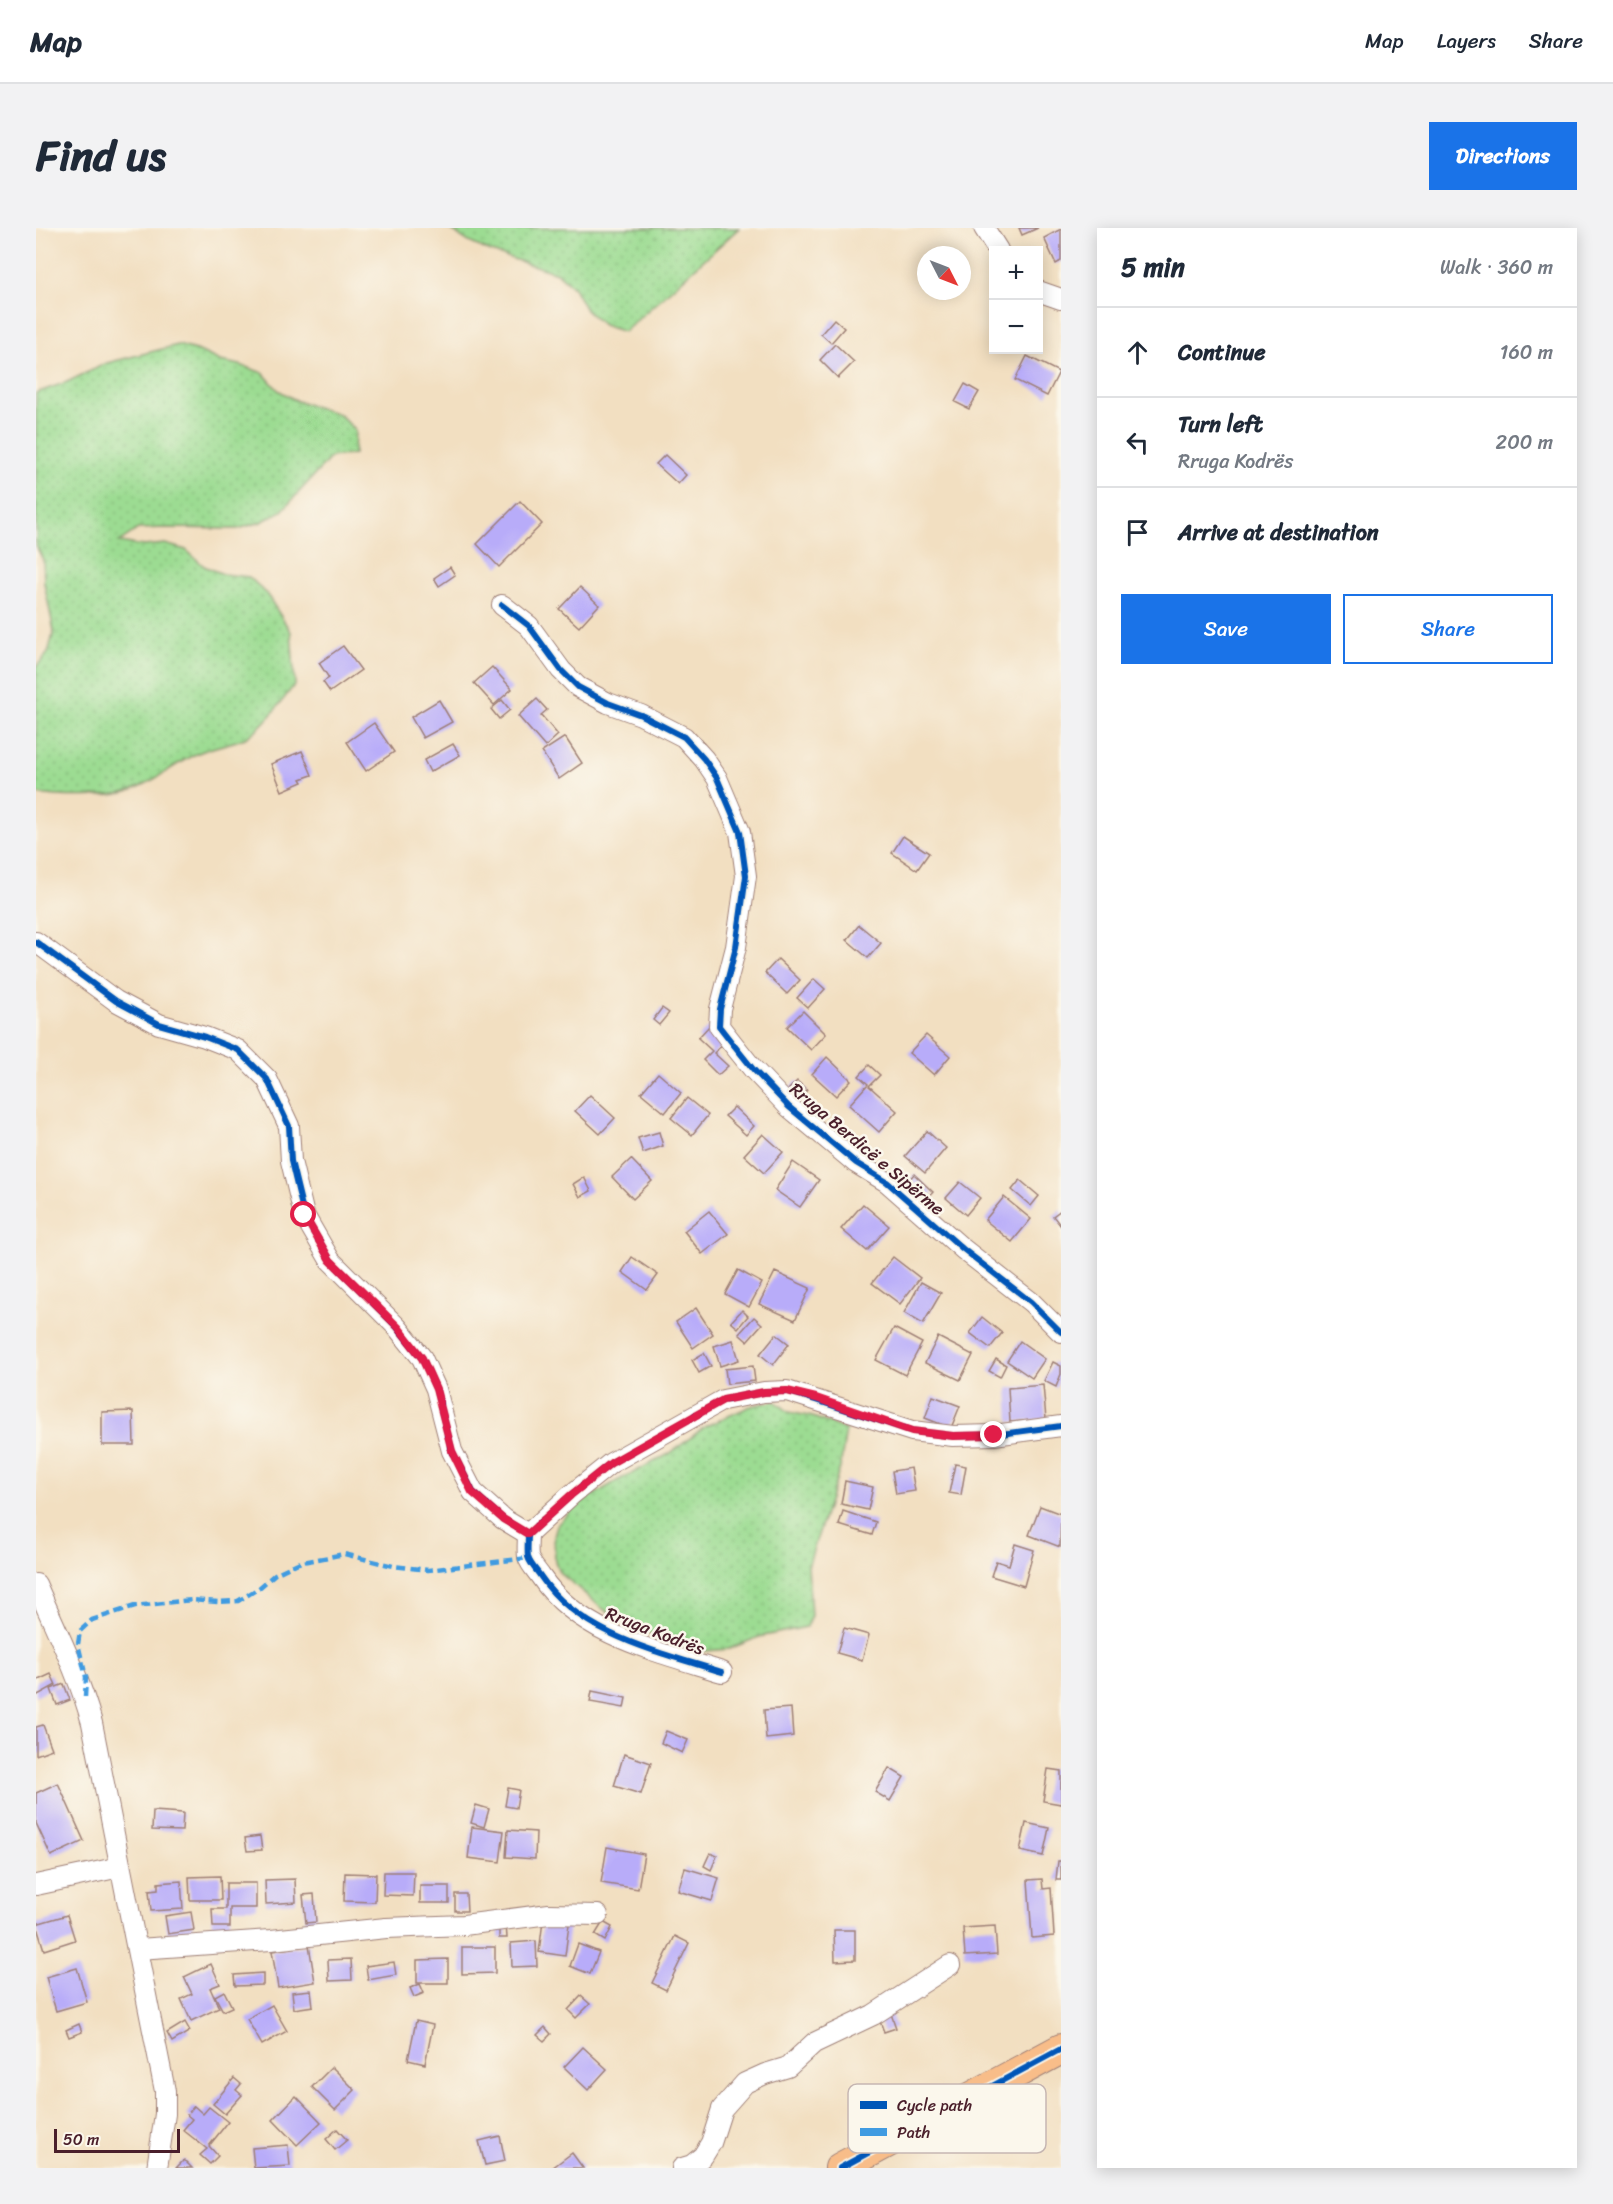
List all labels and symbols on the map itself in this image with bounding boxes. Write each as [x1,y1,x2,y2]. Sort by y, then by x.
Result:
north arrow [917,246,971,300]
street label: Rruga Berdicë e Sipërme [782,1074,952,1224]
route start [290,1201,316,1227]
route end [980,1421,1006,1447]
street label: Rruga Kodrës [601,1597,710,1665]
legend [848,2084,1046,2153]
text: Cycle path [897,2091,972,2120]
text: Path [897,2118,930,2147]
scale bar [54,2126,180,2154]

